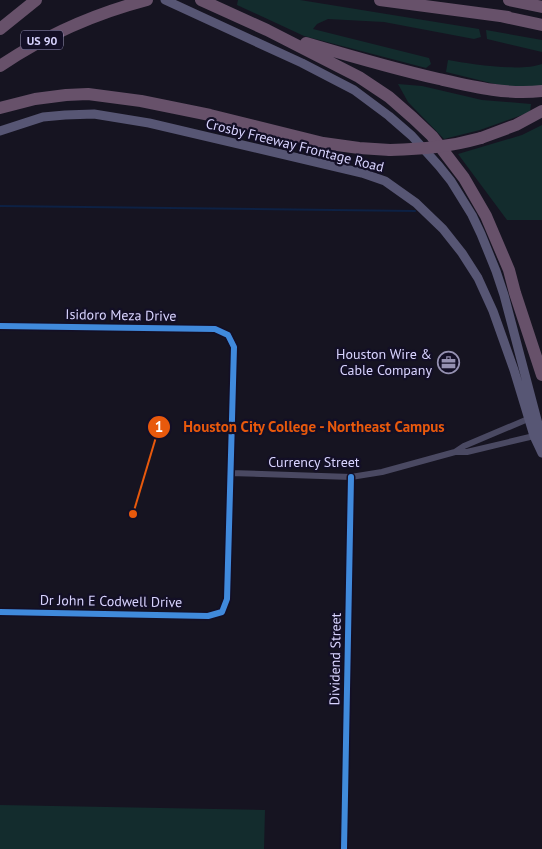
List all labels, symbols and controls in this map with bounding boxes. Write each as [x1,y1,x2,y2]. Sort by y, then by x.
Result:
road number: US 90 [21,30,63,50]
street label: Crosby Freeway Frontage Road [204,114,386,176]
street label: Isidoro Meza Drive [65,305,177,325]
place label: Houston Wire & Cable Company [336,345,432,379]
office icon: Houston Wire & Cable Company [436,350,460,374]
callout: Houston City College - Northeast Campus [146,412,456,442]
text: 1 [155,417,163,436]
text: Houston City College - Northeast Campus [183,417,445,436]
street label: Currency Street [268,453,360,471]
street label: Dr John E Codwell Drive [40,591,182,611]
street label: Dividend Street [325,612,345,706]

